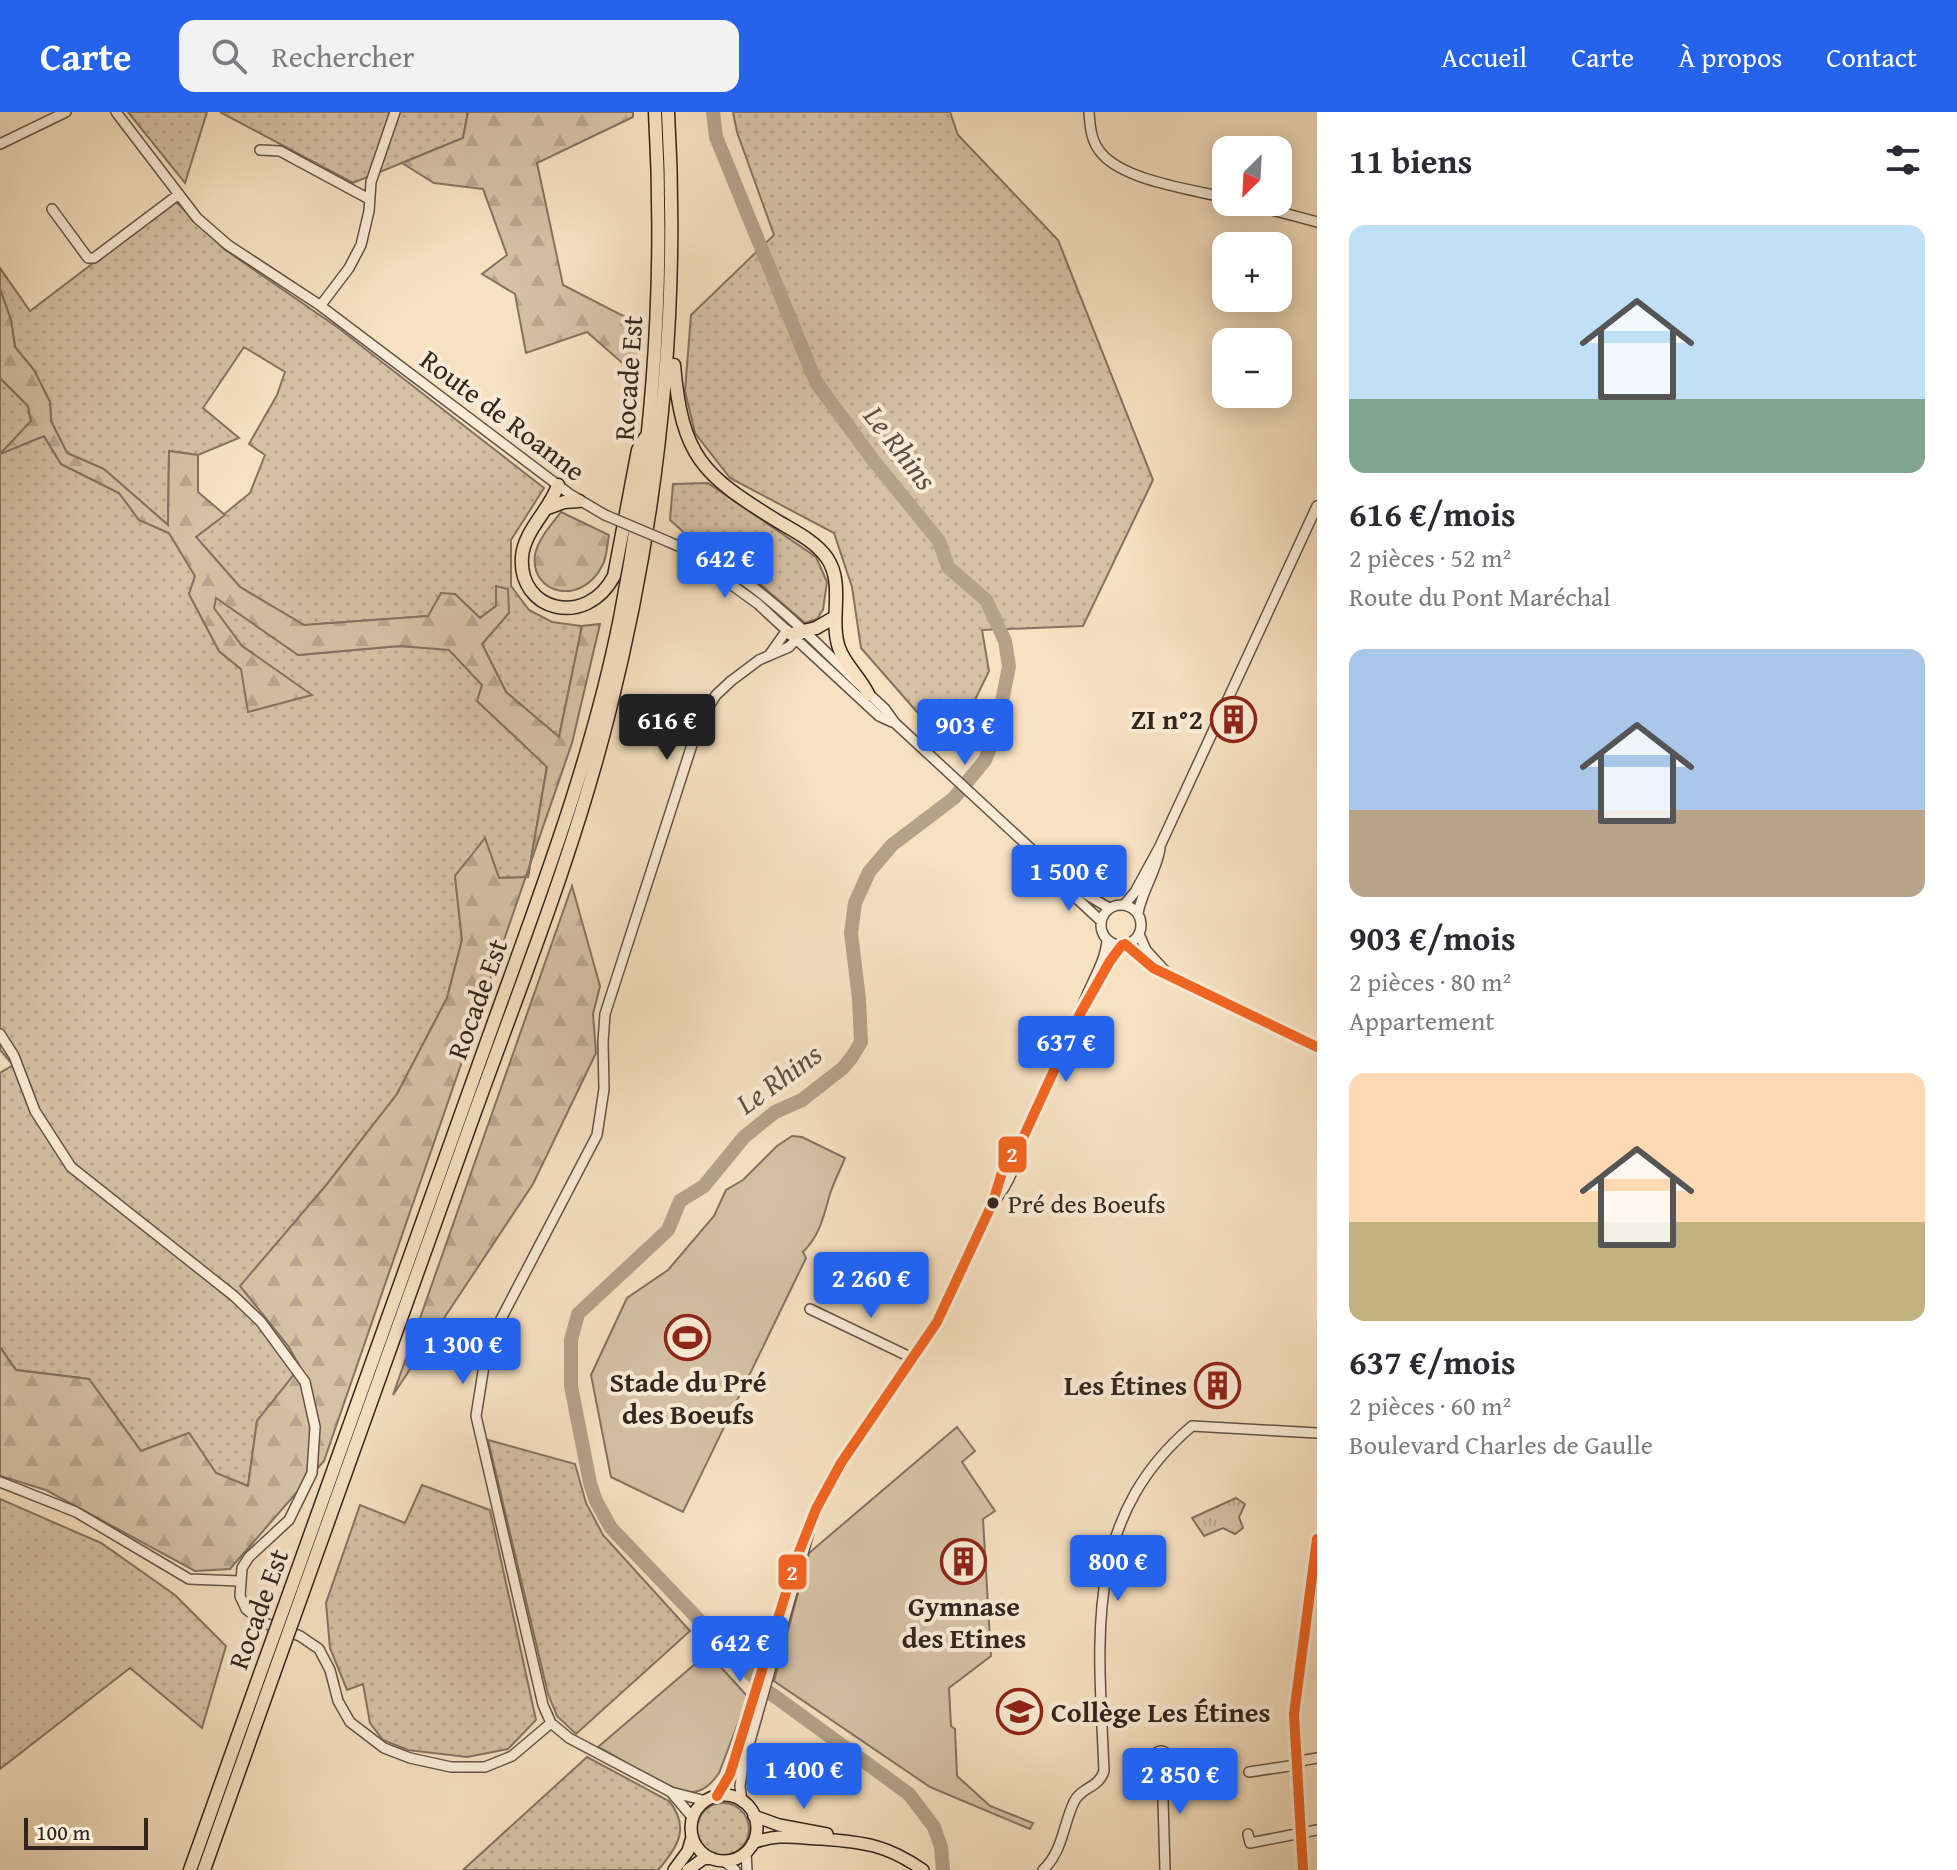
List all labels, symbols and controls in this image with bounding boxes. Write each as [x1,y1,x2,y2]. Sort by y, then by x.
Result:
search box [179,20,739,92]
text: Carte [40,28,131,84]
icon: search [207,34,251,78]
text: Rechercher [271,34,415,78]
text: Accueil [1441,36,1527,77]
text: Carte [1571,36,1634,77]
text: À propos [1678,36,1782,77]
text: Contact [1826,36,1917,77]
north arrow [1212,136,1292,216]
map controls [1212,136,1292,408]
text: 11 biens [1349,136,1472,185]
icon: filters [1881,138,1925,182]
button: + [1212,232,1292,312]
icon: home [1565,277,1709,421]
street label: Rocade Est [603,314,652,442]
button: − [1212,328,1292,408]
street label: Route de Roanne [412,339,594,490]
water label: Le Rhins [853,395,948,499]
text: 616 €/mois [1349,489,1516,538]
pin: 642 € [669,532,781,600]
text: 642 € [695,538,755,577]
text: 2 pièces · 52 m² [1349,538,1511,577]
text: Route du Pont Maréchal [1349,577,1611,616]
pin: 616 € [611,694,723,762]
building icon: ZI n°2 [1210,695,1258,743]
place label: ZI n°2 [1131,698,1203,739]
pin: 903 € [909,699,1021,767]
text: 616 € [637,700,697,739]
icon: home [1565,701,1709,845]
text: 903 € [935,705,995,744]
pin: 1 500 € [995,845,1143,913]
text: 1 500 € [1030,851,1108,890]
text: 903 €/mois [1349,913,1516,962]
street label: Rocade Est [436,933,517,1065]
text: 2 pièces · 80 m² [1349,962,1511,1001]
text: Appartement [1349,1001,1494,1040]
pin: 637 € [1010,1016,1122,1084]
text: 637 € [1036,1022,1096,1061]
water label: Le Rhins [726,1032,831,1125]
icon: home [1565,1125,1709,1269]
line badge: 2 [997,1135,1028,1174]
text: 2 [1006,1138,1018,1170]
place label: Pré des Boeufs [1008,1184,1166,1223]
marker: Pré des Boeufs [985,1195,1001,1211]
pin: 2 260 € [797,1252,945,1320]
text: 2 260 € [832,1258,910,1297]
sports icon: Stade du Pré des Boeufs [664,1313,712,1361]
pin: 1 300 € [389,1318,537,1386]
text: 1 300 € [424,1324,502,1363]
text: 637 €/mois [1349,1337,1516,1386]
place label: Stade du Pré des Boeufs [610,1361,766,1434]
building icon: Les Étines [1194,1361,1242,1409]
place label: Les Étines [1064,1364,1187,1405]
text: 2 pièces · 60 m² [1349,1386,1511,1425]
text: Boulevard Charles de Gaulle [1349,1425,1653,1464]
pin: 800 € [1062,1535,1174,1603]
building icon: Gymnase des Etines [940,1537,988,1585]
text: 800 € [1088,1541,1148,1580]
street label: Rocade Est [217,1543,298,1675]
line badge: 2 [777,1553,808,1591]
text: 2 [786,1556,798,1588]
place label: Gymnase des Etines [902,1585,1026,1658]
pin: 642 € [684,1616,796,1684]
text: 642 € [710,1622,770,1661]
school or university icon: Collège Les Étines [996,1688,1044,1736]
place label: Collège Les Étines [1051,1691,1271,1732]
pin: 1 400 € [730,1743,878,1811]
pin: 2 850 € [1106,1748,1254,1816]
text: 1 400 € [765,1749,843,1788]
text: 2 850 € [1141,1754,1219,1793]
scale bar [24,1814,148,1850]
text: 100 m [36,1816,91,1848]

